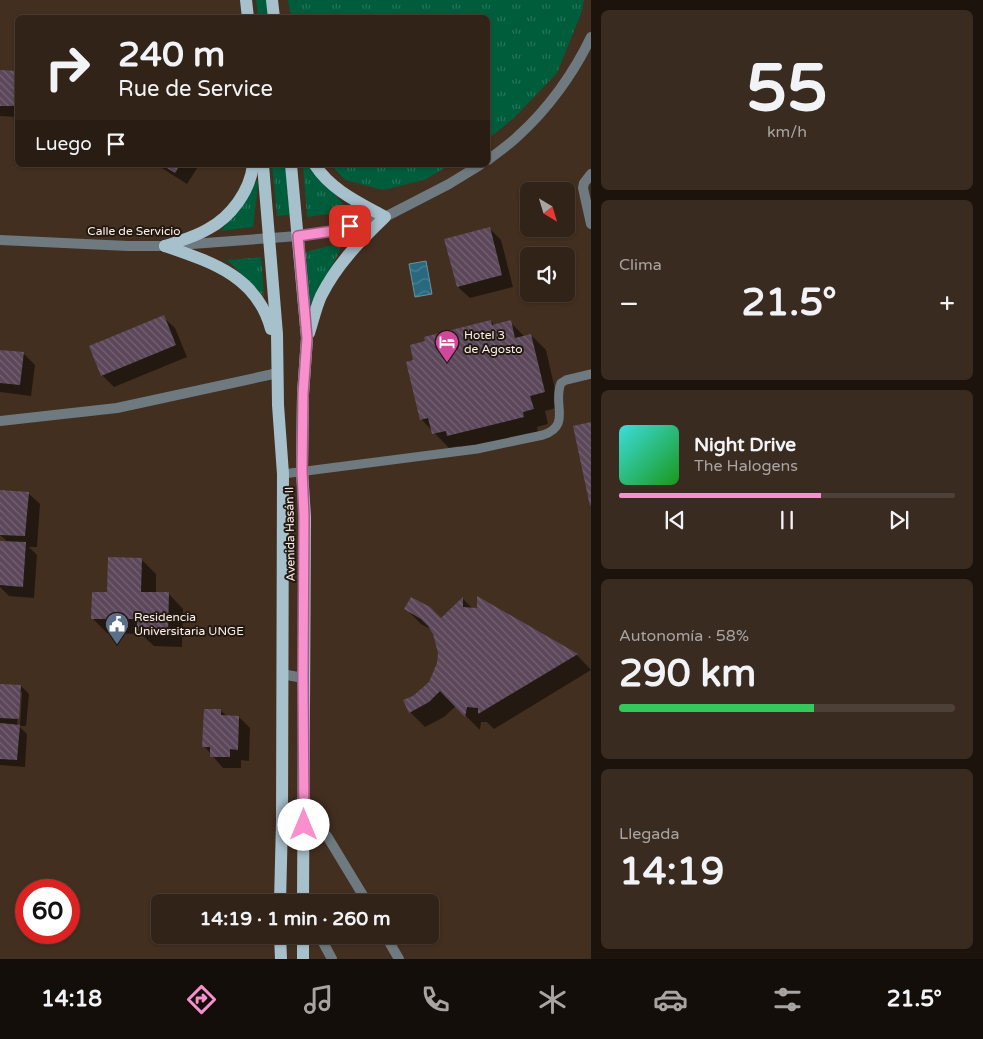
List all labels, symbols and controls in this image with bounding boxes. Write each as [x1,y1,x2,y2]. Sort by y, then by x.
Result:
text: 240 m [118,34,225,76]
icon: right [35,35,100,100]
text: 55 [746,50,828,129]
text: Rue de Service [118,76,273,102]
text: km/h [767,122,807,142]
icon: arrive [102,130,130,158]
text: Luego [35,133,92,155]
north arrow [520,182,575,238]
map controls [520,182,575,302]
pin [329,205,371,247]
icon: arrive [336,212,364,240]
street label: Calle de Servicio [87,224,181,238]
button: sound [520,247,575,302]
text: Clima [619,255,662,275]
text: 21.5° [742,280,837,326]
text: − [619,287,639,321]
text: + [939,287,955,321]
place label: Hotel 3 de Agosto [464,328,523,356]
hotel icon: Hotel 3 de Agosto [434,329,460,363]
text: Night Drive [694,434,796,456]
text: The Halogens [694,456,798,476]
street label: Avenida Hasán II [282,486,298,582]
icon: previous [661,506,689,534]
icon: pause [773,506,801,534]
icon: next [885,506,913,534]
place label: Residencia Universitaria UNGE [134,610,244,638]
public building icon: Residencia Universitaria UNGE [104,611,130,645]
text: Autonomía · 58% [619,626,749,646]
text: 290 km [619,651,756,697]
position arrow [277,798,329,850]
text: Llegada [619,824,679,844]
text: 14:19 [619,849,724,895]
speed limit sign: 60 [15,879,80,944]
text: 14:19 · 1 min · 260 m [199,908,391,930]
icon: directions [184,982,219,1017]
icon: music [301,982,336,1017]
icon: phone [418,982,453,1017]
icon: climate [535,982,570,1017]
icon: car [653,982,688,1017]
icon: filters [770,982,805,1017]
text: 14:18 [41,986,102,1012]
text: 21.5° [887,986,942,1012]

